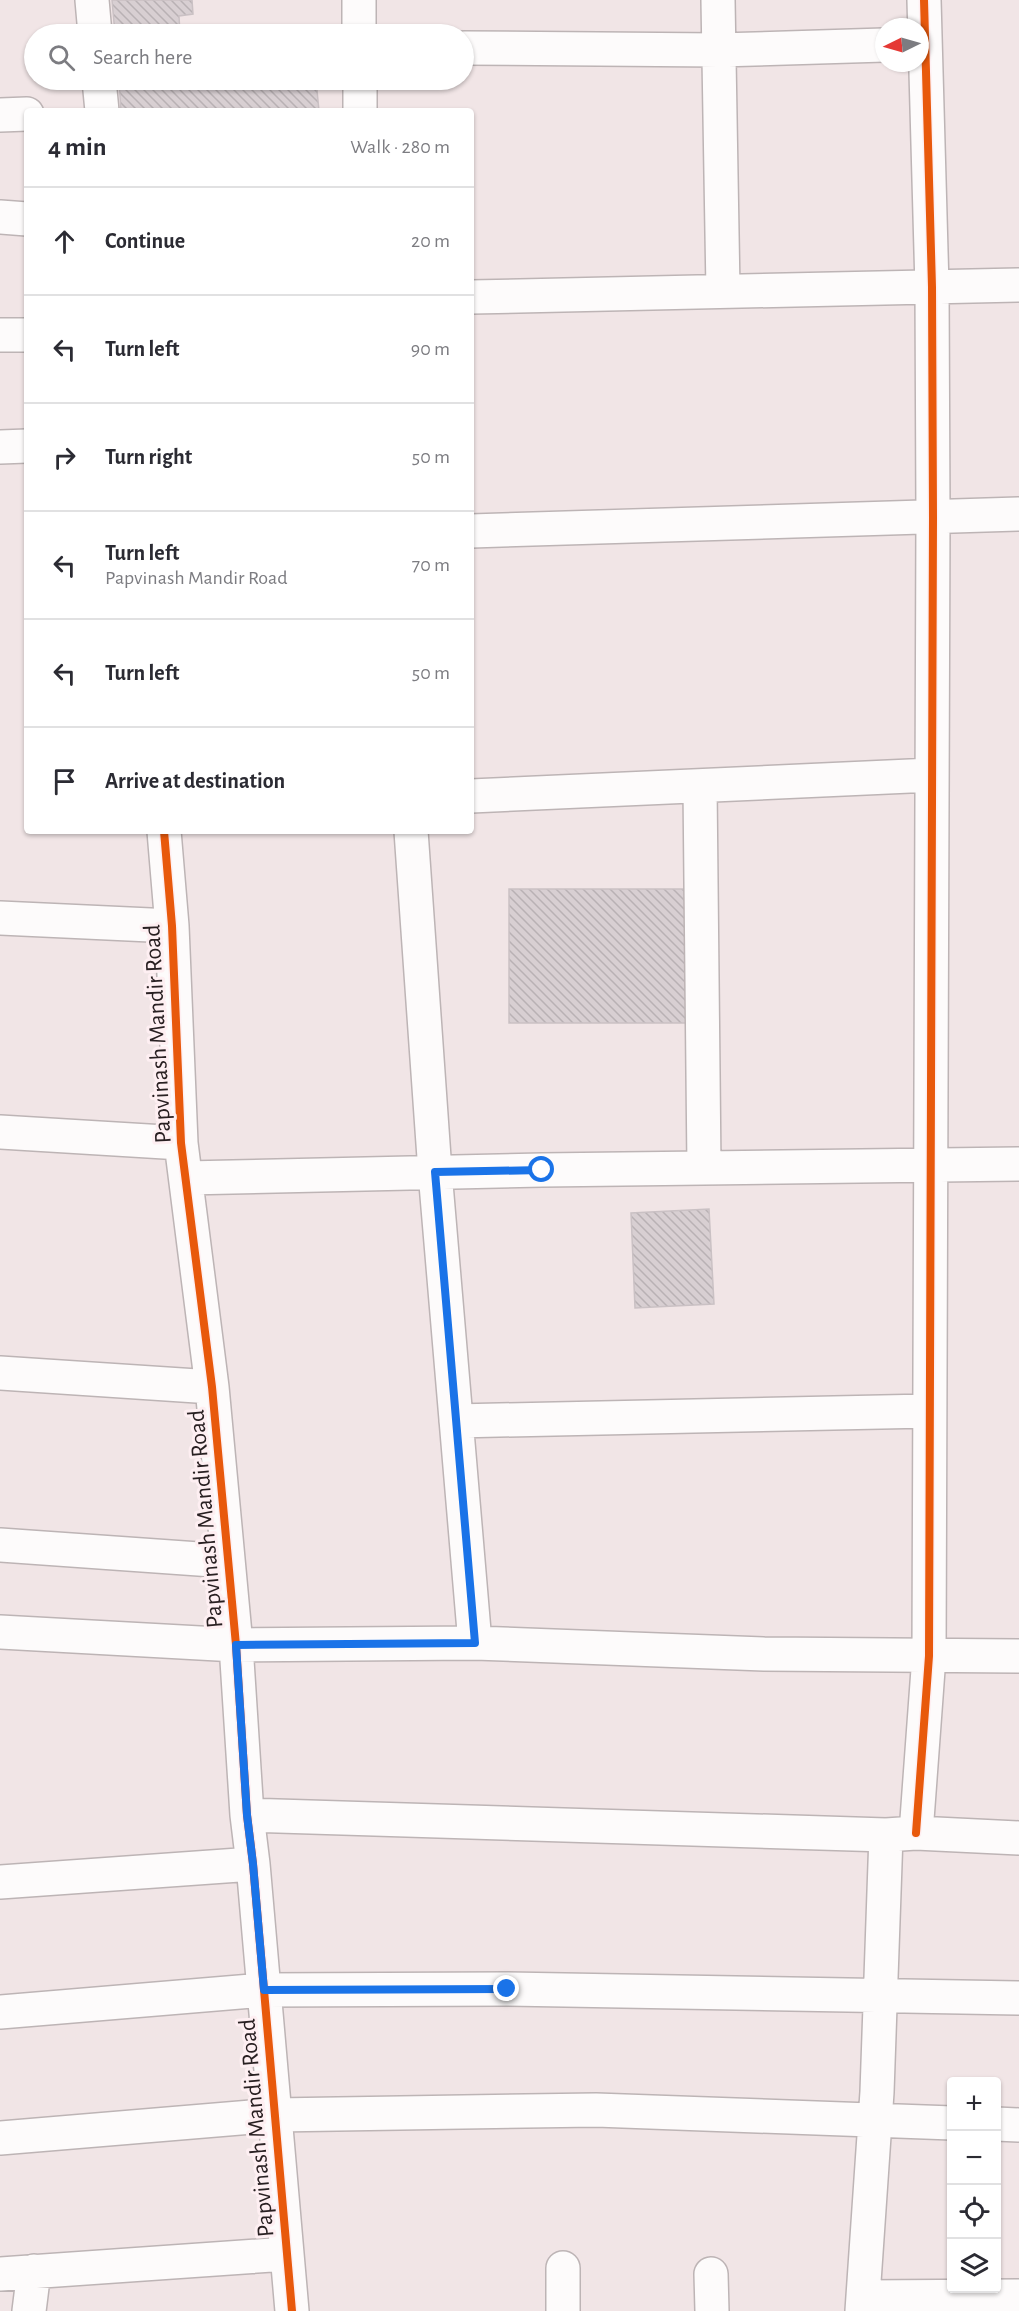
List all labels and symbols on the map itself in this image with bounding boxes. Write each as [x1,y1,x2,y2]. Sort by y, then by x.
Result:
north arrow [875,18,929,72]
street label: Papvinash Mandir Road [140,924,176,1144]
route start [528,1156,554,1182]
street label: Papvinash Mandir Road [184,1409,228,1629]
route end [493,1975,519,2001]
street label: Papvinash Mandir Road [235,2018,279,2238]

